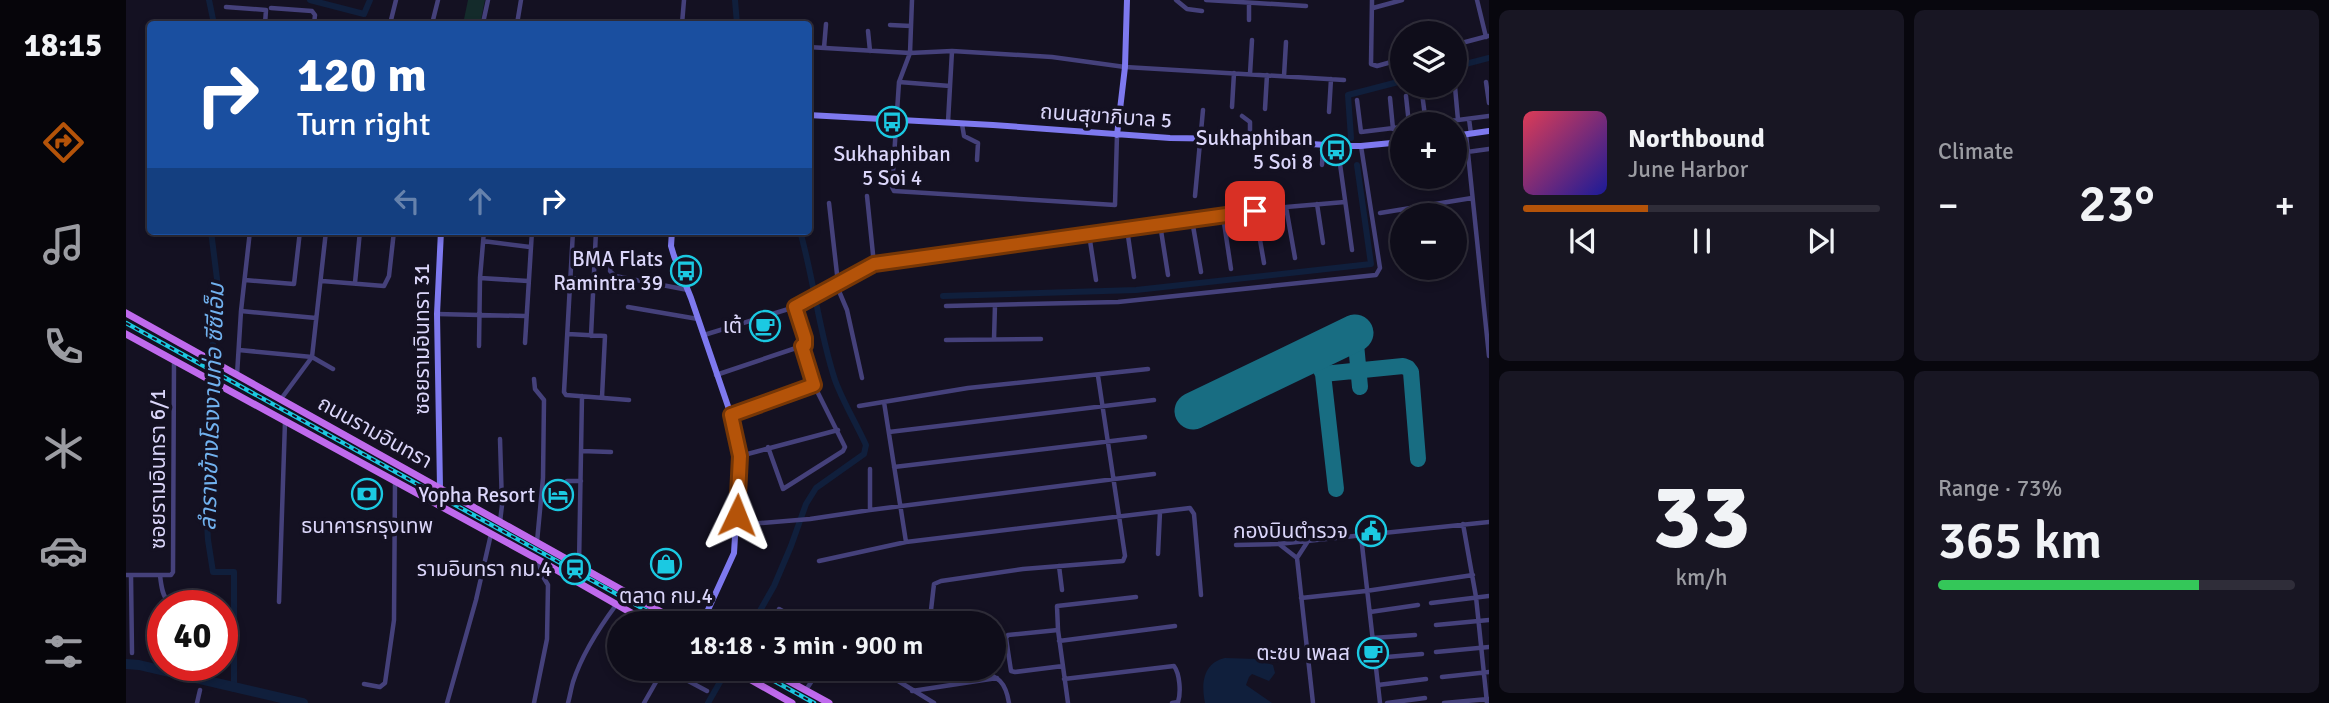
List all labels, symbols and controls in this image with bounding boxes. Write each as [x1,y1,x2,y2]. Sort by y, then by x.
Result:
map controls [1390,21,1467,280]
button: layers [1390,21,1467,98]
text: 18:15 [24,26,102,65]
text: 120 m [297,45,427,105]
icon: right [182,49,273,140]
street label: ถนนสุขาภิบาล 5 [1039,98,1173,134]
text: Turn right [297,105,430,144]
bus stop icon: Sukhaphiban 5 Soi 4 [875,105,909,139]
button: + [1390,112,1467,189]
icon: directions [39,118,88,167]
text: Northbound [1628,123,1765,155]
place label: Sukhaphiban 5 Soi 8 [1196,125,1313,175]
bus stop icon: Sukhaphiban 5 Soi 8 [1319,133,1353,167]
text: Climate [1938,137,2014,166]
place label: Sukhaphiban 5 Soi 4 [833,141,951,191]
text: June Harbor [1628,155,1748,184]
text: 23° [2078,172,2155,236]
pin [1225,181,1285,241]
icon: left [388,182,426,220]
icon: ahead [461,182,499,220]
icon: right [534,182,572,220]
text: − [1938,182,1959,229]
text: + [2274,182,2295,229]
icon: arrive [1236,192,1274,230]
button: − [1390,203,1467,280]
icon: music [39,220,88,269]
icon: previous [1564,222,1602,260]
icon: pause [1683,222,1721,260]
icon: next [1802,222,1840,260]
place label: BMA Flats Ramintra 39 [553,246,663,296]
bus stop icon: BMA Flats Ramintra 39 [669,254,703,288]
street label: ซอยรามอินทรา 31 [409,263,435,415]
water label: ลำรางข้างโรงงานท่อ ซีซีเอ็ม [193,281,231,531]
cafe icon: เต้ [748,309,782,343]
place label: เต้ [723,313,742,339]
icon: phone [39,322,88,371]
street label: ซอยรามอินทรา 6/1 [145,389,171,549]
street label: ถนนรามอินทรา [313,390,437,474]
icon: climate [39,424,88,473]
text: 33 [1652,461,1751,574]
text: Range · 73% [1938,474,2062,503]
bank icon: ธนาคารกรุงเทพ [350,477,384,511]
hotel icon: Yopha Resort [541,478,575,512]
position arrow [700,478,774,552]
place label: Yopha Resort [418,482,535,508]
text: 365 km [1938,509,2102,573]
place label: ธนาคารกรุงเทพ [301,513,433,539]
public building icon: กองบินตำรวจ [1354,514,1388,548]
place label: กองบินตำรวจ [1233,518,1348,544]
icon: car [39,526,88,575]
shop icon: ตลาด กม.4 [649,547,683,581]
station icon: รามอินทรา กม.4 [558,552,592,586]
place label: รามอินทรา กม.4 [417,556,552,582]
text: km/h [1675,563,1728,592]
place label: ตลาด กม.4 [619,583,713,609]
speed limit sign: 40 [147,590,238,681]
icon: filters [39,627,88,676]
text: 18:18 · 3 min · 900 m [690,630,923,662]
cafe icon: ตะชบ เพลส [1356,636,1390,670]
place label: ตะชบ เพลส [1256,640,1350,666]

